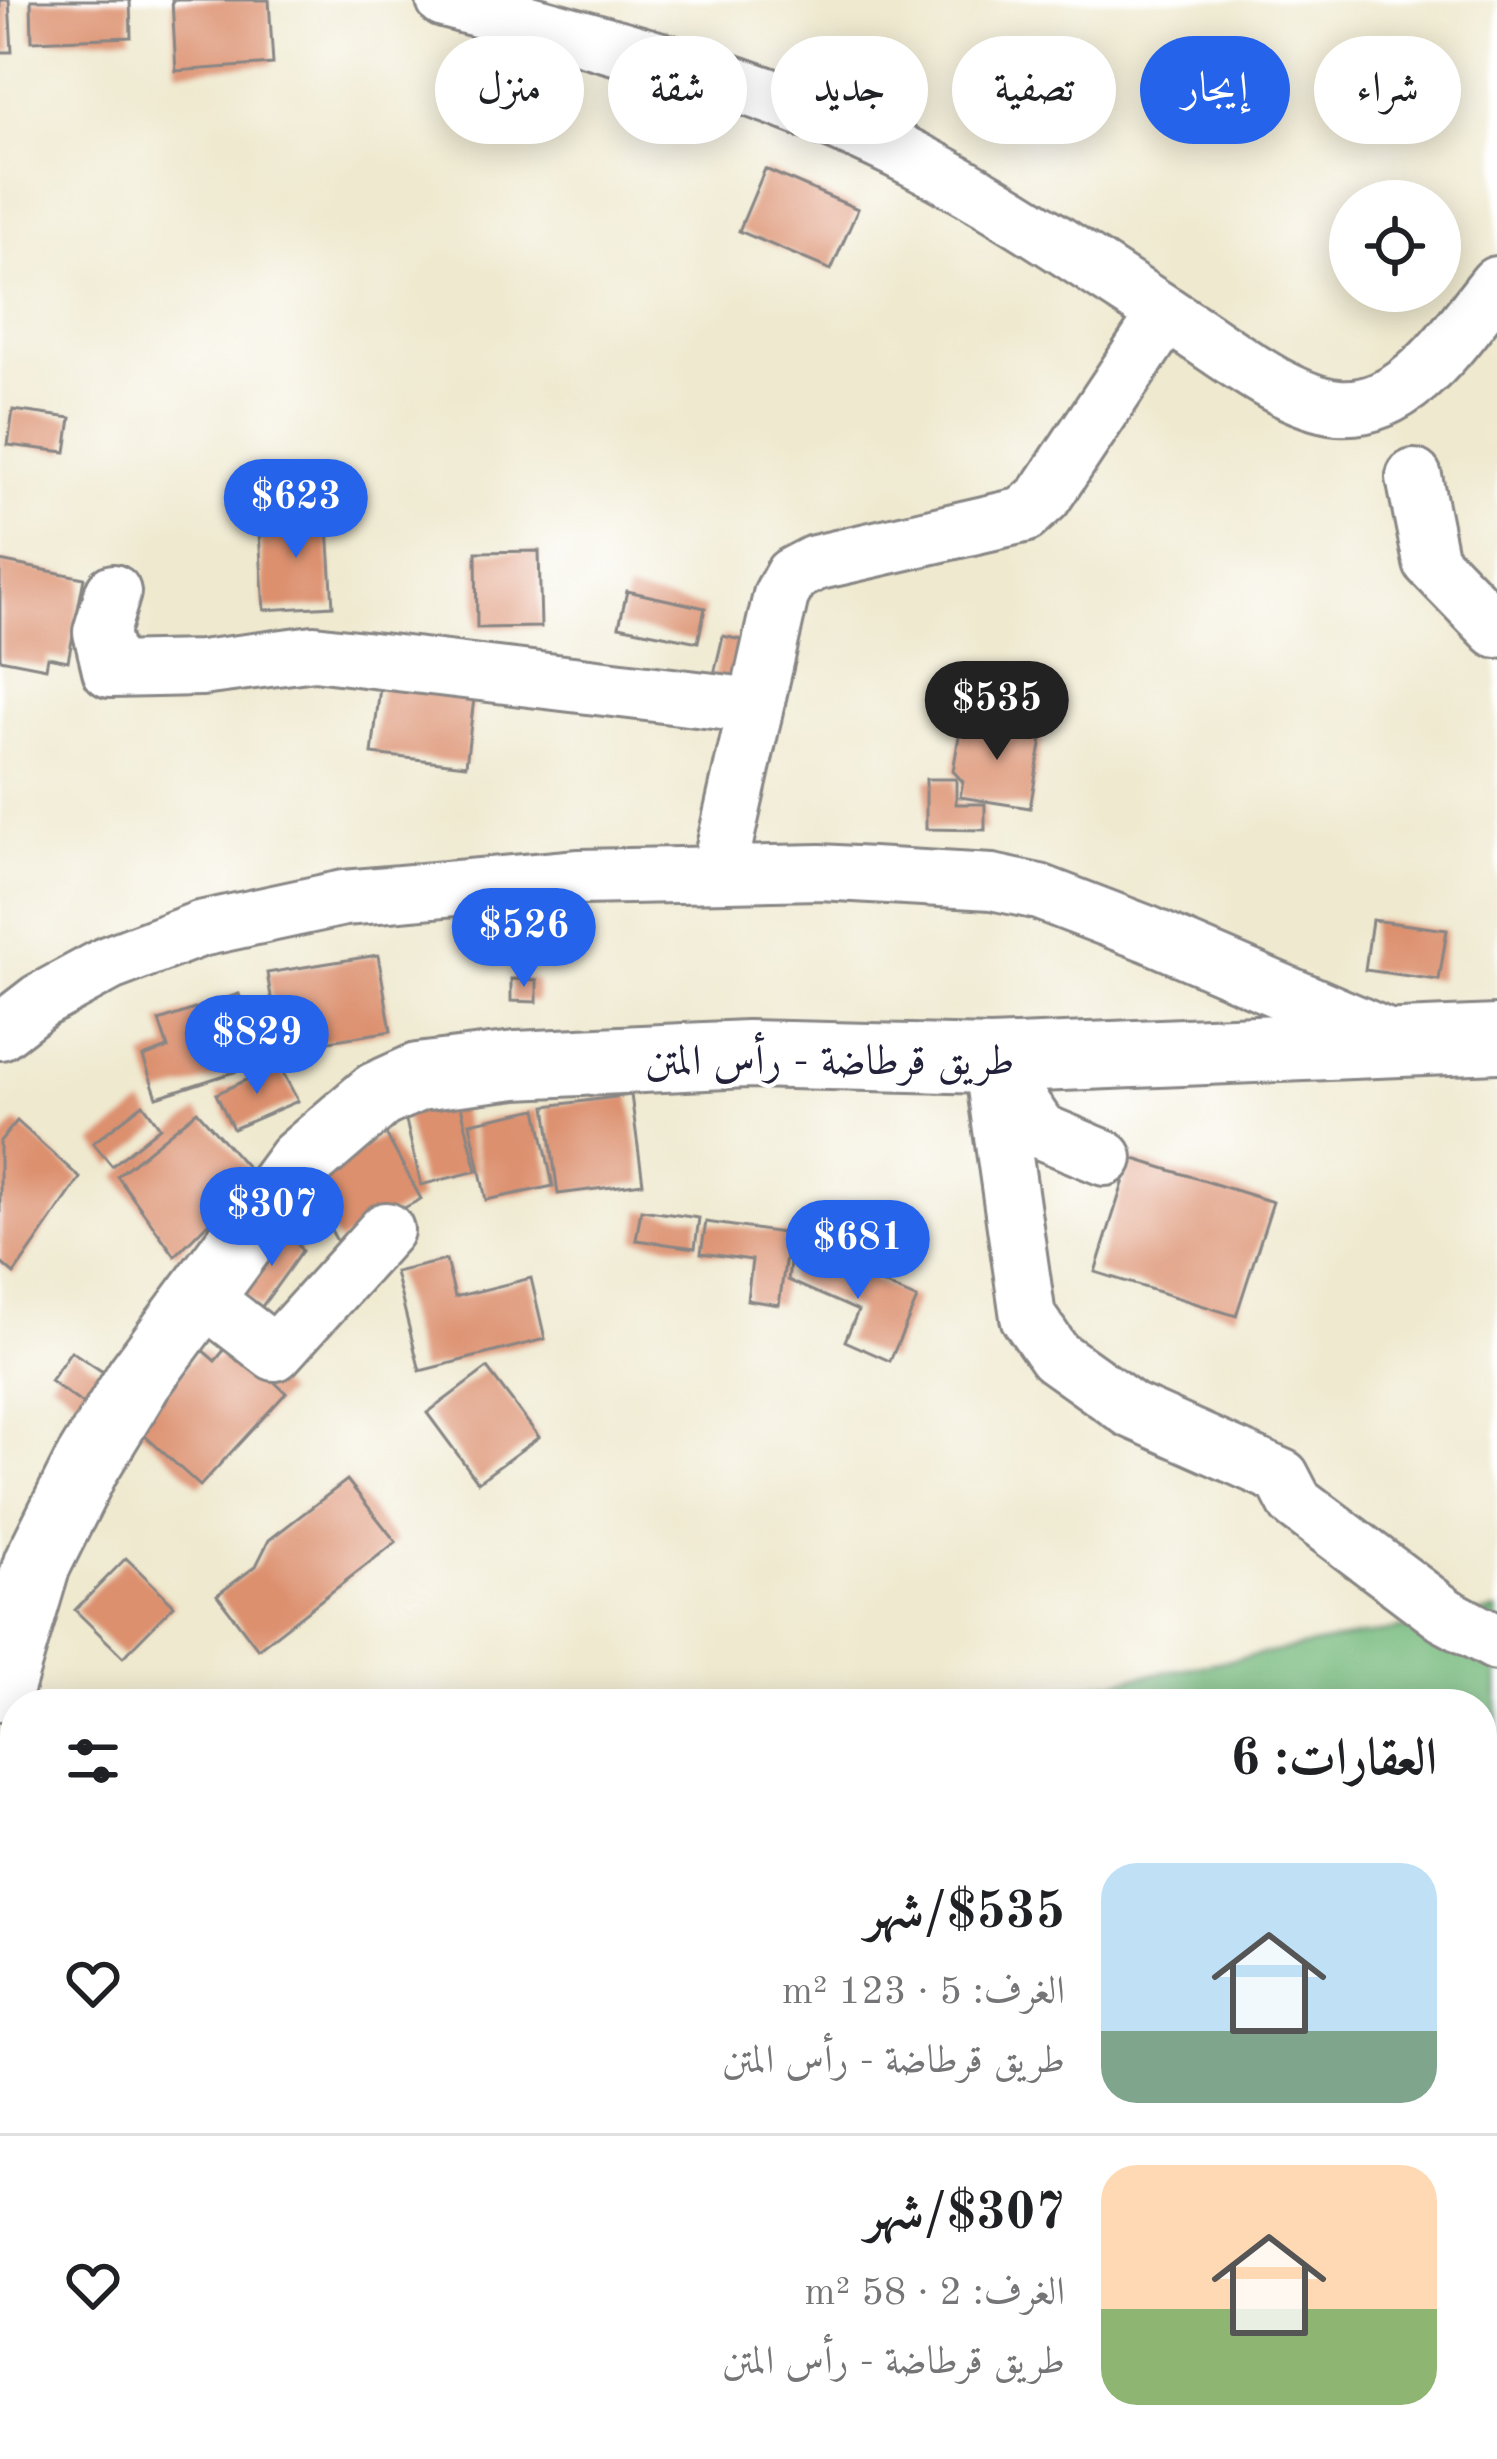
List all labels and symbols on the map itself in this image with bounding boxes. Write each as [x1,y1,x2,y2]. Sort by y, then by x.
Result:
pin: $623 [225,459,367,561]
pin: $535 [926,661,1068,763]
pin: $526 [453,888,595,990]
pin: $829 [186,995,328,1097]
street label: طريق قرطاضة - رأس المتن [645,1031,1015,1086]
pin: $307 [201,1167,343,1269]
pin: $681 [787,1200,929,1302]

